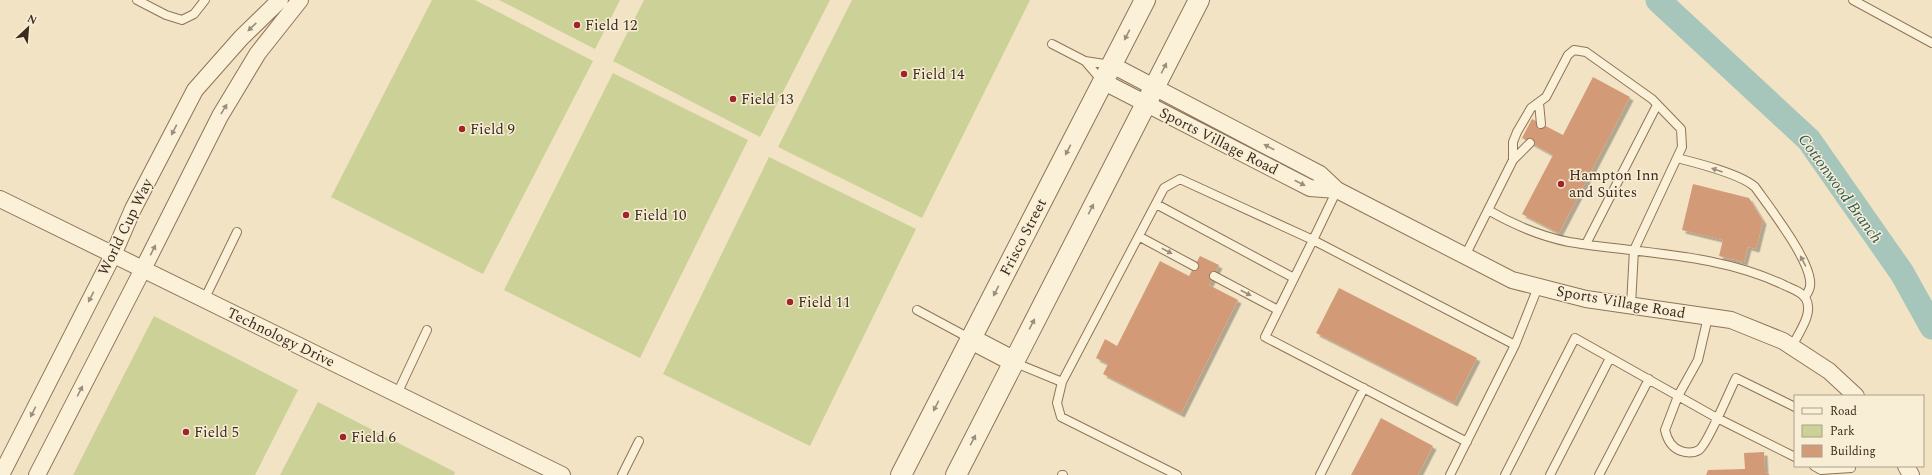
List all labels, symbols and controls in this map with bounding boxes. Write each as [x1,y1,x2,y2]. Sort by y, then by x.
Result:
north arrow [8,8,48,48]
text: N [24,10,40,29]
place label: Field 12 [585,14,638,37]
marker: Field 12 [572,20,582,30]
one-way arrow [247,22,257,32]
one-way arrow [1124,29,1131,40]
one-way arrow [1161,62,1167,74]
place label: Field 14 [912,63,965,86]
marker: Field 14 [899,69,909,79]
place label: Field 13 [741,88,794,111]
marker: Field 13 [728,94,738,104]
street label: Sports Village Road [1155,101,1282,181]
one-way arrow [220,103,227,115]
place label: Field 9 [470,118,515,141]
one-way arrow [171,124,177,136]
marker: Field 9 [457,124,467,134]
water label: Cottonwood Branch [1792,129,1888,248]
one-way arrow [1263,144,1275,150]
one-way arrow [1065,145,1071,156]
place label: Hampton Inn and Suites [1569,164,1659,204]
one-way arrow [1711,167,1723,173]
street label: World Cup Way [92,174,159,280]
marker: Hampton Inn and Suites [1556,179,1566,189]
one-way arrow [1294,180,1306,186]
street label: Frisco Street [994,194,1053,280]
one-way arrow [1088,203,1095,214]
place label: Field 10 [634,204,687,227]
marker: Field 10 [621,210,631,220]
one-way arrow [150,244,156,256]
one-way arrow [1161,248,1173,255]
one-way arrow [1800,255,1806,267]
street label: Sports Village Road [1554,280,1687,325]
one-way arrow [992,285,999,297]
one-way arrow [1240,290,1252,296]
one-way arrow [88,291,95,302]
place label: Field 11 [798,291,851,314]
marker: Field 11 [785,297,795,307]
street label: Technology Drive [223,301,339,374]
one-way arrow [1029,318,1035,330]
one-way arrow [77,385,83,396]
legend [1794,395,1924,467]
one-way arrow [933,401,939,412]
text: Road [1830,402,1857,421]
one-way arrow [29,407,36,418]
place label: Field 5 [194,421,239,444]
text: Park [1830,422,1855,441]
place label: Field 6 [351,426,397,449]
marker: Field 5 [181,427,191,437]
marker: Field 6 [338,432,348,442]
one-way arrow [970,434,976,446]
text: Building [1830,442,1876,461]

